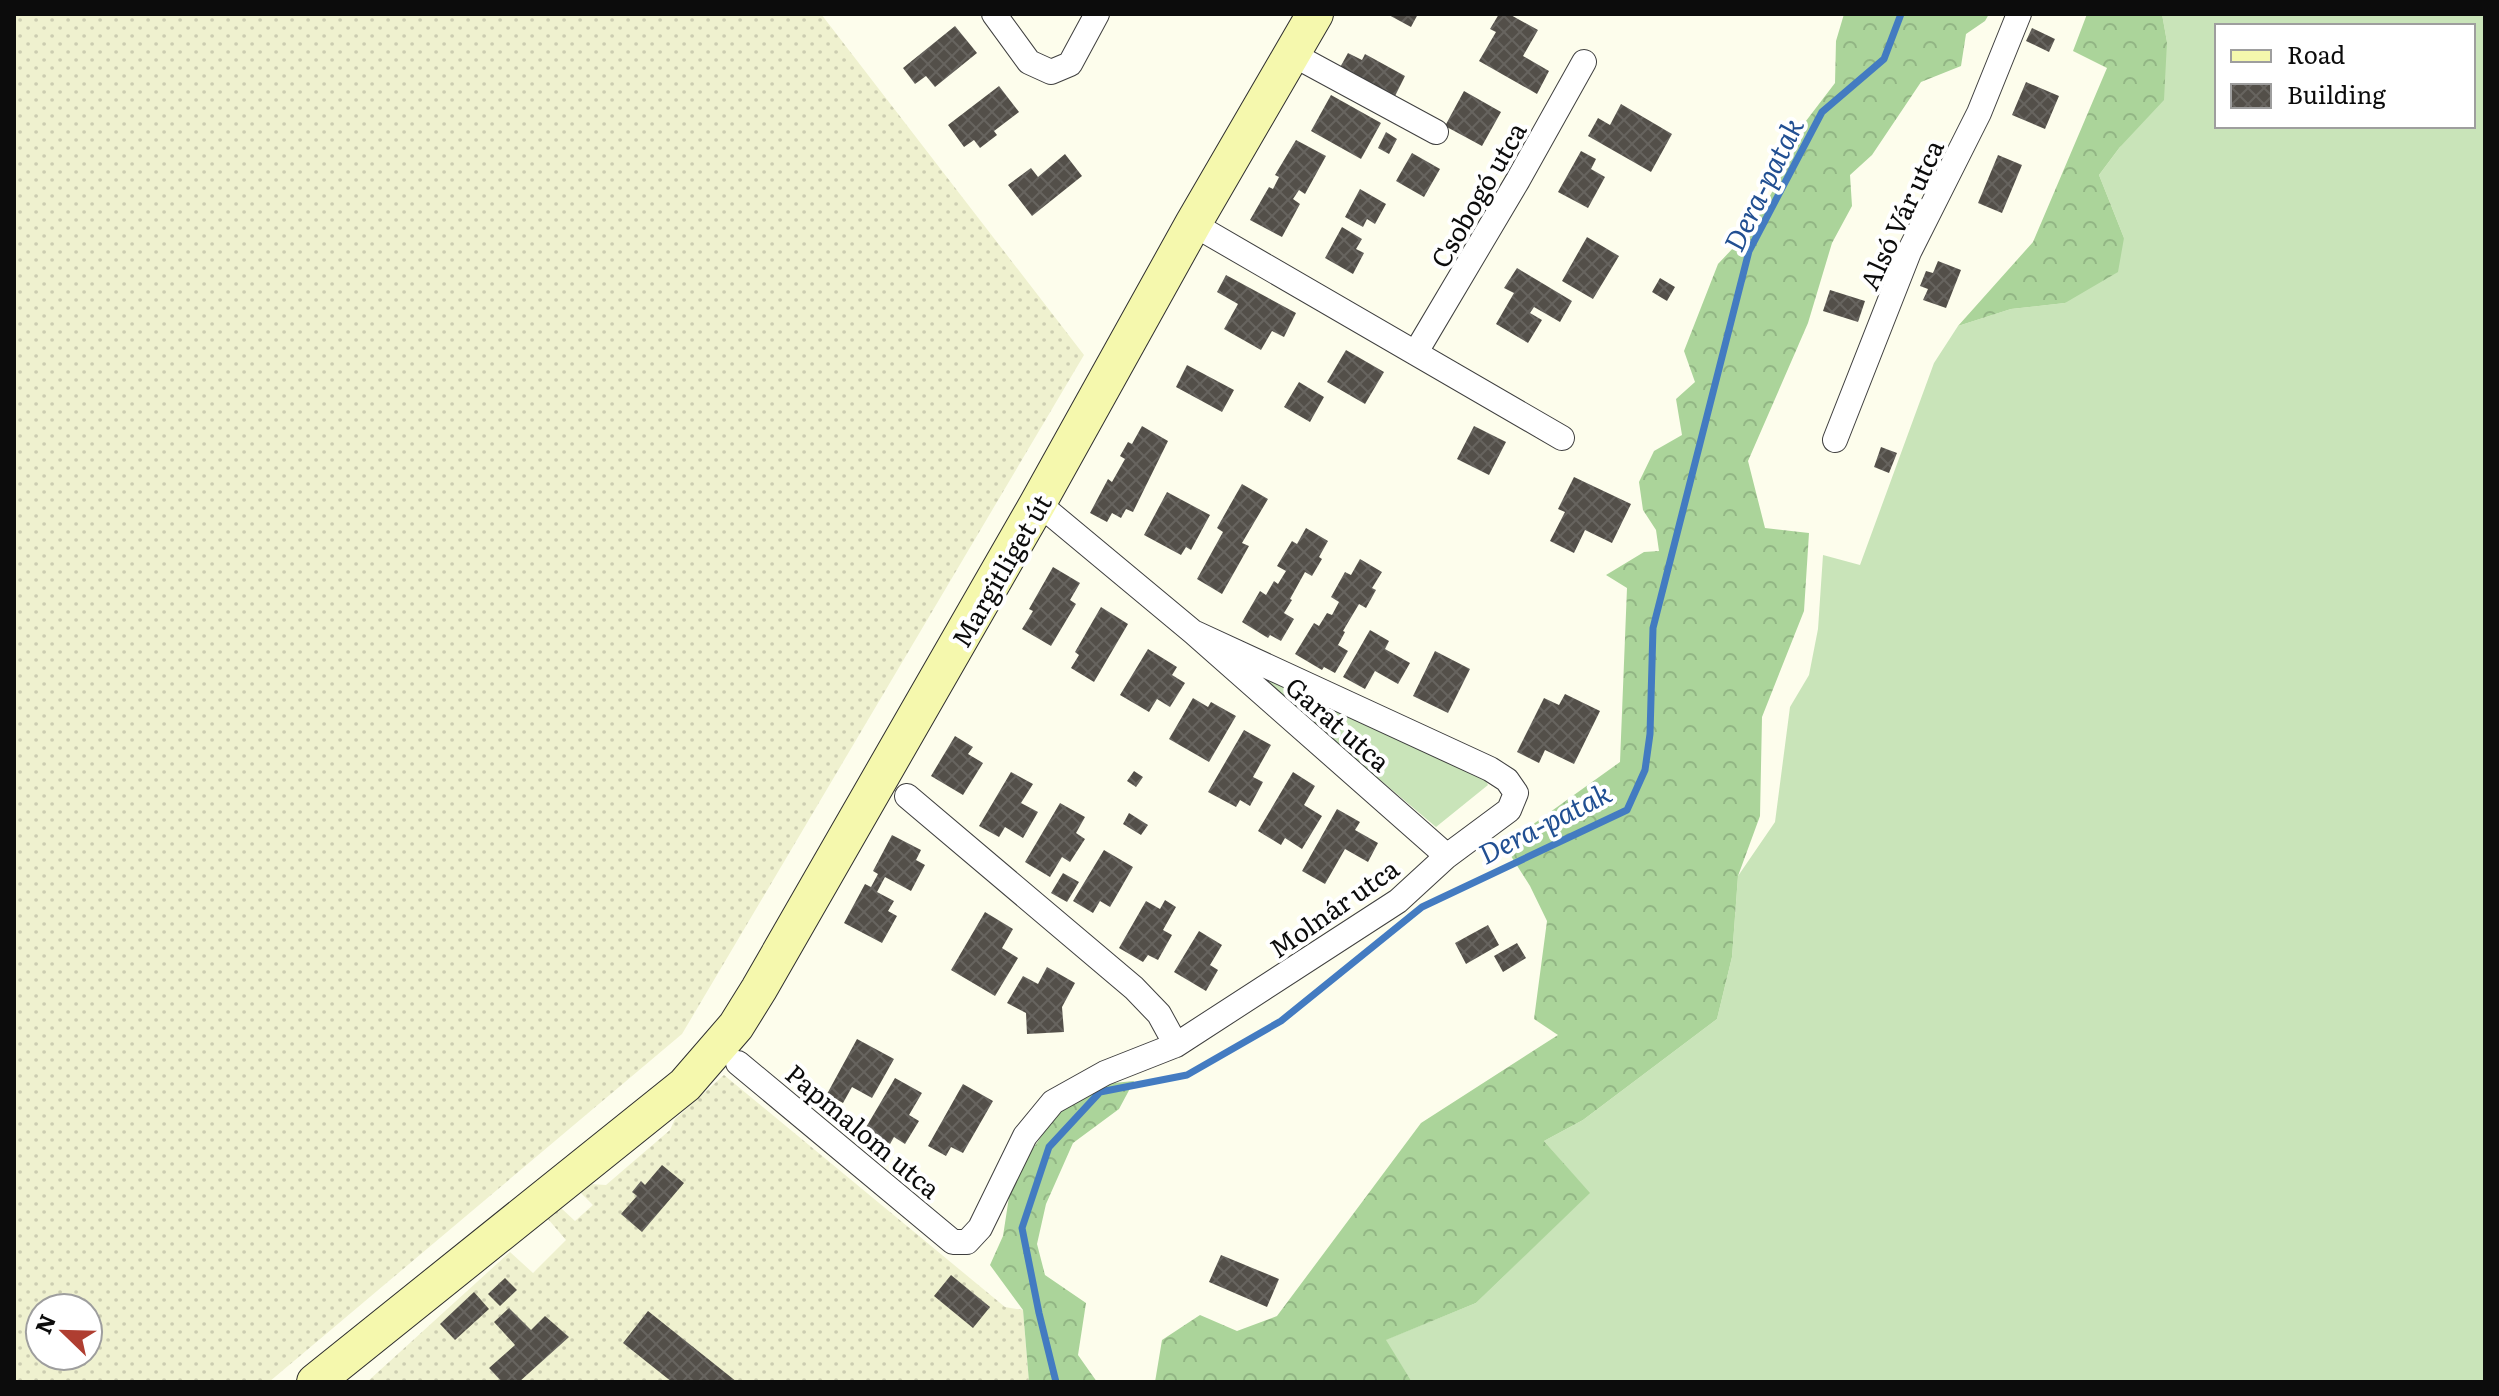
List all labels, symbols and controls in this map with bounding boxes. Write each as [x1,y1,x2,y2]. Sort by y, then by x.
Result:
legend [2215,24,2475,128]
text: Road [2287,36,2346,71]
text: Building [2287,76,2386,111]
water label: Dera-patak [1711,109,1813,258]
street label: Csobogó utca [1419,114,1535,274]
street label: Alsó Vár utca [1848,132,1952,296]
street label: Margitliget út [940,486,1060,654]
street label: Garat utca [1278,666,1400,780]
water label: Dera-patak [1470,770,1618,873]
street label: Molnár utca [1260,848,1406,966]
street label: Papmalom utca [778,1054,950,1206]
north arrow [24,1292,104,1372]
text: N [25,1309,63,1339]

